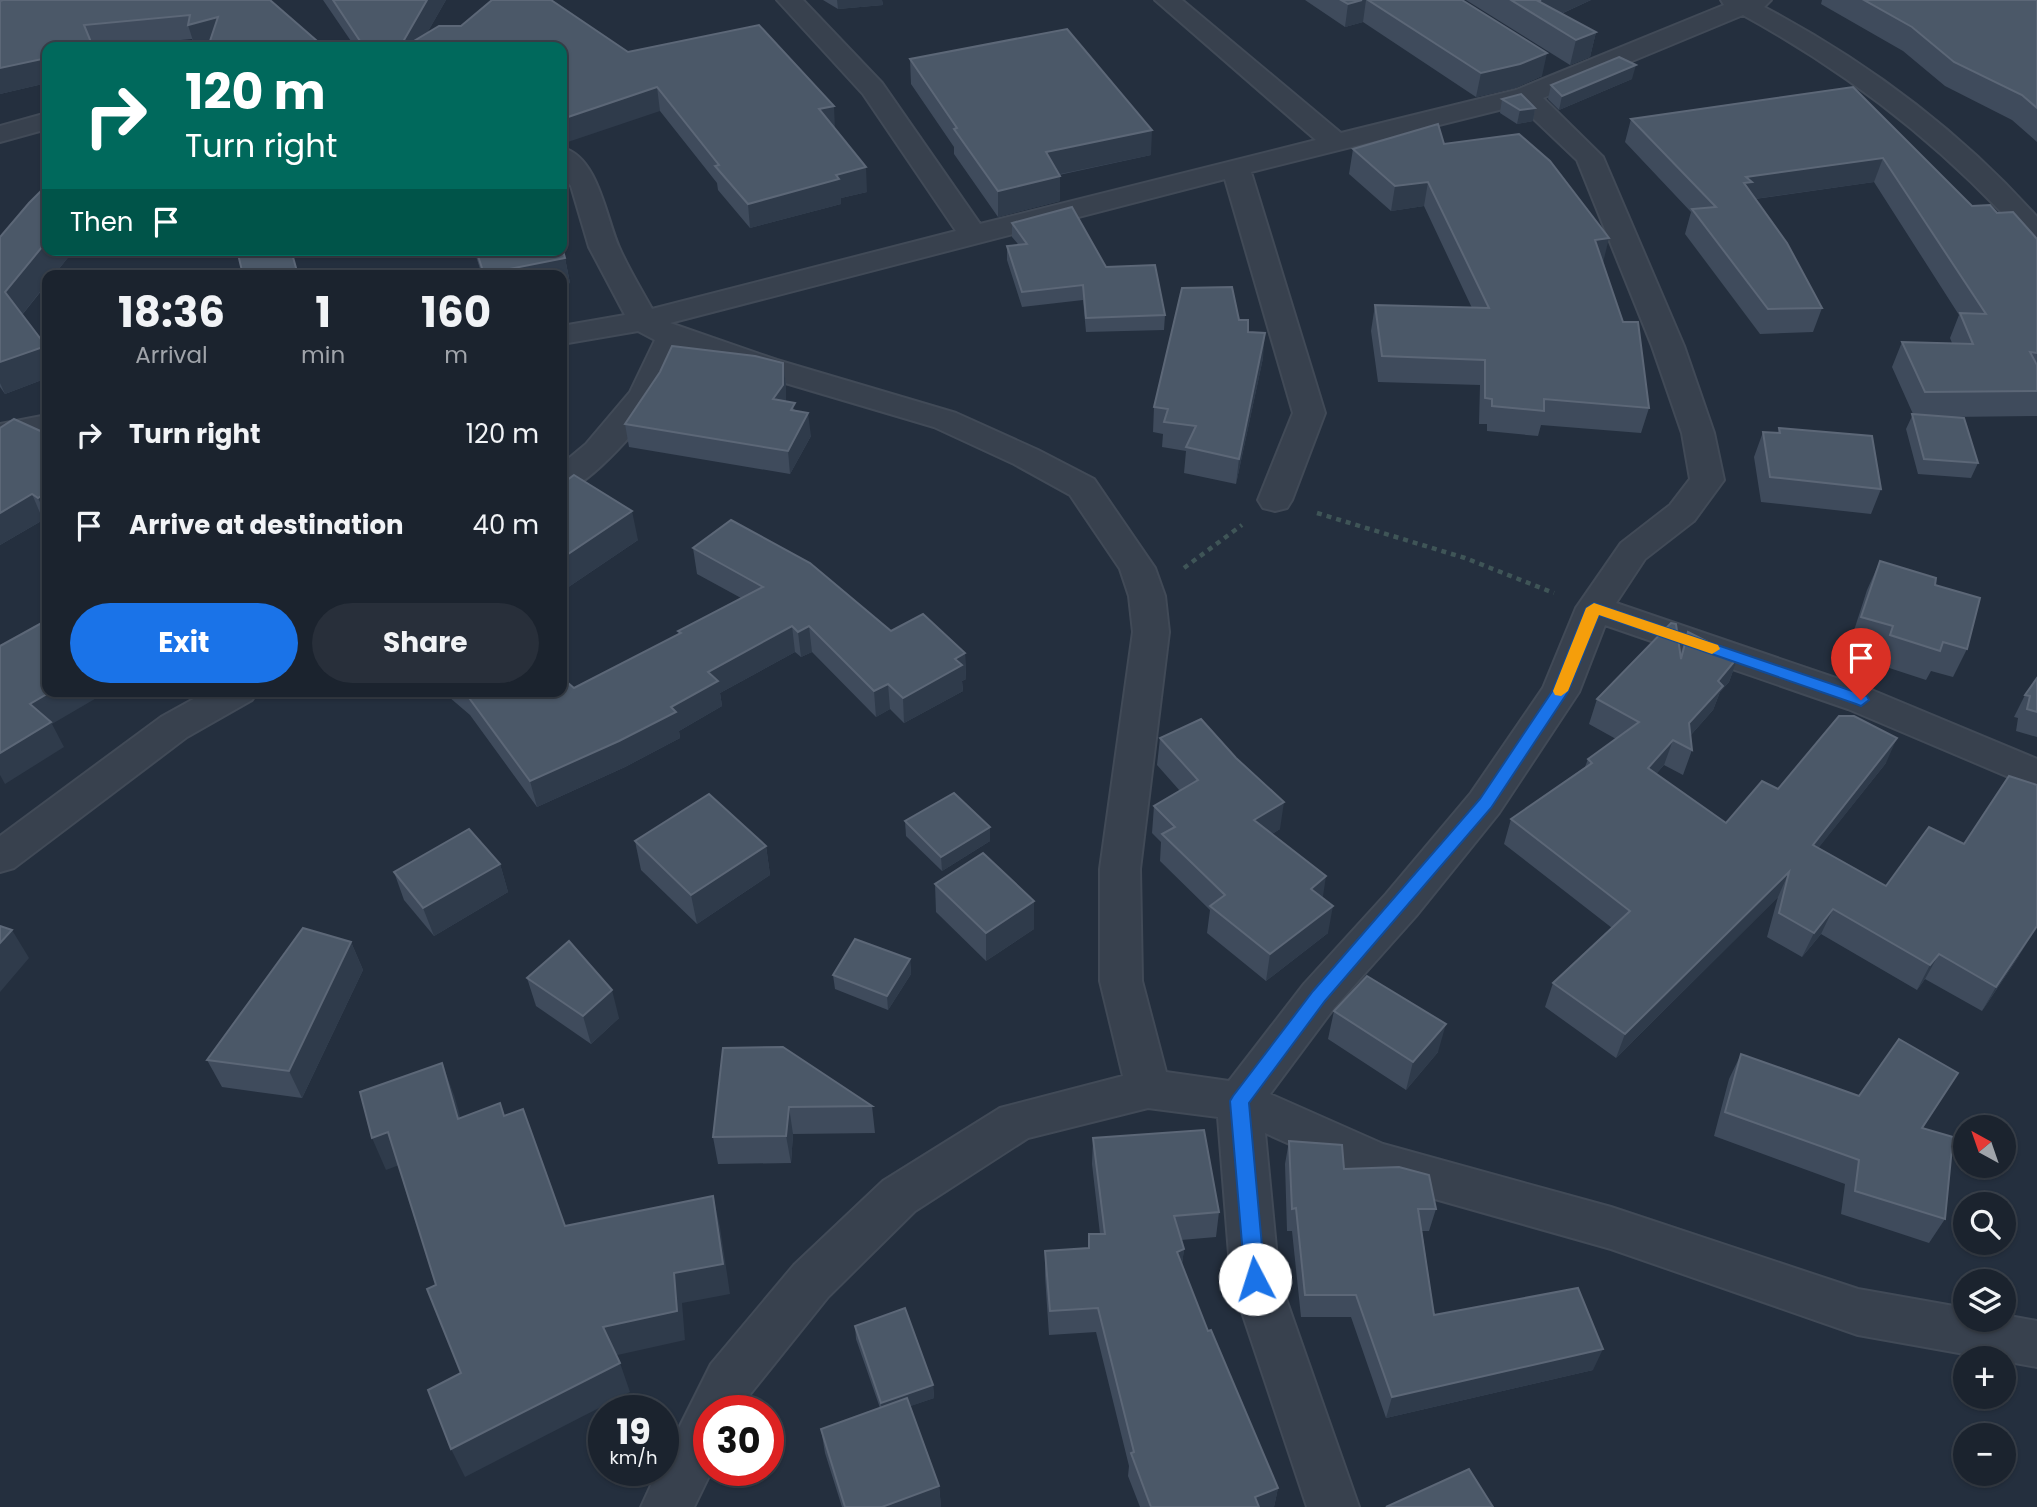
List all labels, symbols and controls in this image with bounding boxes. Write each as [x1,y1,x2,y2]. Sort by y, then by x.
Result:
text: 120 m [185,58,326,126]
icon: right [70,70,161,161]
text: Turn right [185,123,337,168]
icon: arrive [147,203,185,241]
text: Then [70,204,133,240]
text: 18:36 [118,283,225,342]
text: 1 [315,283,331,342]
text: 160 [421,283,491,342]
text: Arrival [135,339,208,371]
text: min [301,339,345,371]
text: m [444,339,468,371]
icon: right [70,416,108,454]
text: Turn right [129,416,261,452]
text: 120 m [466,416,539,452]
icon: arrive [70,507,108,545]
text: Arrive at destination [129,507,404,543]
text: 40 m [473,507,539,543]
button: Exit [70,603,298,683]
button: Share [312,603,539,683]
pin [1831,628,1891,700]
icon: arrive [1842,639,1880,677]
north arrow [1953,1115,2016,1178]
map controls [1953,1115,2016,1486]
button: search [1953,1192,2016,1255]
position arrow [1218,1242,1292,1316]
button: layers [1953,1269,2016,1332]
button: + [1953,1346,2016,1409]
speed limit sign: 30 [693,1395,784,1486]
text: 19 [616,1407,651,1456]
button: − [1953,1423,2016,1486]
text: km/h [610,1445,657,1470]

